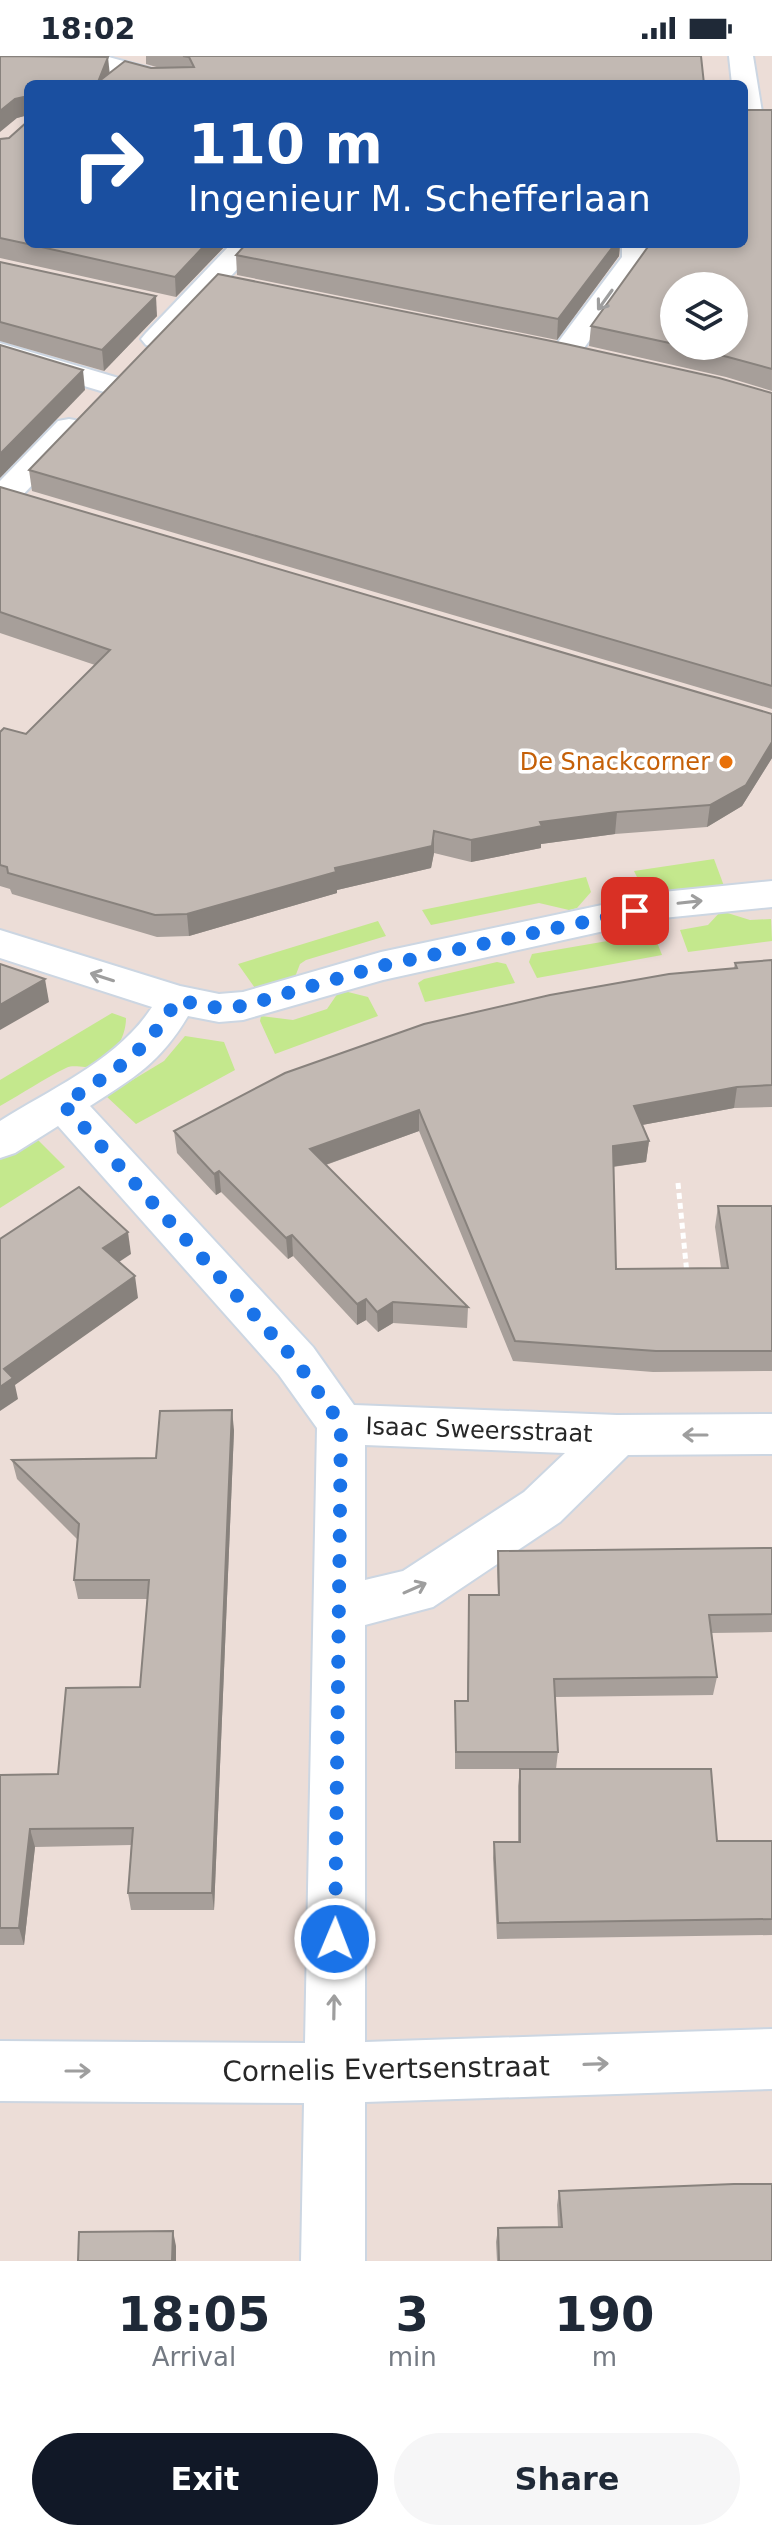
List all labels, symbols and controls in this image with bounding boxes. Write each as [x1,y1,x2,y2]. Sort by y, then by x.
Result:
text: 18:02 [40,11,136,46]
text: 110 m [188,111,383,176]
icon: right [56,112,160,216]
text: Ingenieur M. Schefferlaan [188,178,651,219]
map controls [660,272,748,360]
button: layers [660,272,748,360]
one-way arrow [596,289,613,310]
place label: De Snackcorner [520,748,710,776]
marker: De Snackcorner [717,753,735,771]
pin [601,877,669,945]
icon: arrive [613,889,657,933]
one-way arrow [676,894,703,909]
one-way arrow [90,969,116,984]
street label: Isaac Sweersstraat [365,1412,593,1448]
one-way arrow [682,1427,709,1442]
one-way arrow [402,1580,426,1595]
position arrow [293,1897,377,1981]
one-way arrow [326,1994,341,2021]
street label: Cornelis Evertsenstraat [222,2050,550,2088]
one-way arrow [582,2057,609,2072]
one-way arrow [64,2063,91,2079]
text: 18:05 [117,2286,270,2342]
text: 3 [396,2286,429,2342]
text: 190 [554,2286,654,2342]
text: Arrival [152,2342,236,2372]
text: min [388,2342,437,2372]
text: m [592,2342,617,2372]
button: Exit [32,2433,378,2525]
button: Share [394,2433,740,2525]

